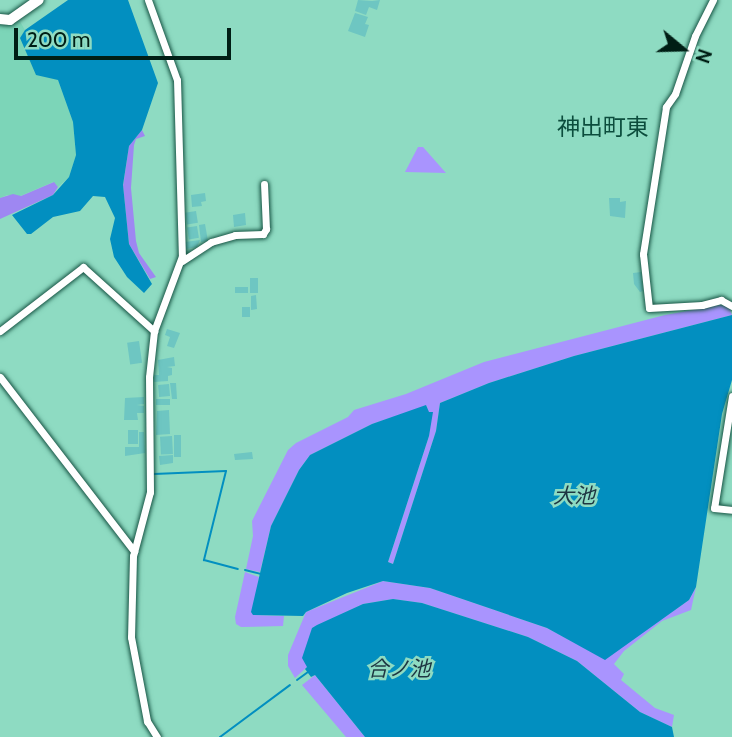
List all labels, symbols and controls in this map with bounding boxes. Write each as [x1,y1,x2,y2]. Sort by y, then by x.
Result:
scale bar [18,14,234,58]
north arrow [648,14,718,84]
text: 200 m [27,27,90,52]
text: N [690,46,716,66]
district label: 神出町東 [557,113,649,141]
water label: 大池 [553,483,595,509]
water label: 合ノ池 [368,656,430,682]

